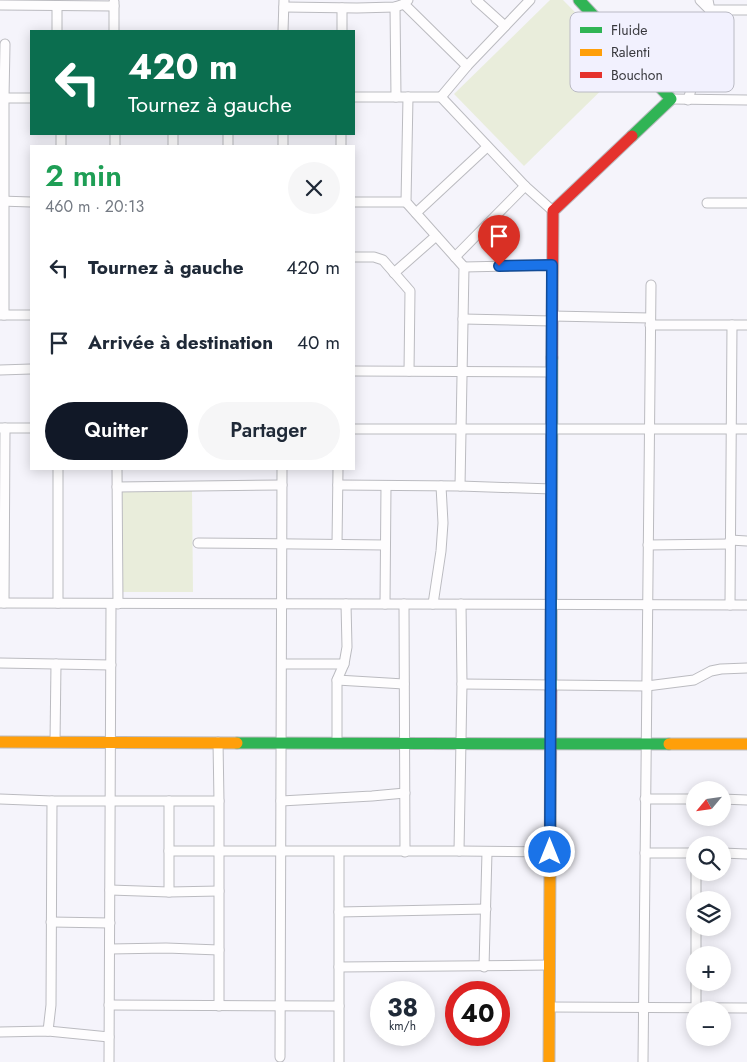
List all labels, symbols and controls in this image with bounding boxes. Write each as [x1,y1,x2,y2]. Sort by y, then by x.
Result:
legend [570,12,734,92]
text: Fluide [611,20,647,40]
text: 420 m [128,42,238,92]
text: Ralenti [611,42,650,62]
icon: left [45,50,110,115]
text: Bouchon [611,65,663,85]
text: Tournez à gauche [128,88,292,120]
text: 2 min [45,154,122,197]
button: close [288,162,340,214]
text: 460 m · 20:13 [45,195,144,218]
pin [478,215,520,266]
icon: arrive [485,222,513,250]
icon: left [45,254,73,282]
text: Tournez à gauche [88,254,244,281]
text: 420 m [286,254,340,281]
icon: arrive [45,329,73,357]
text: Arrivée à destination [88,329,273,356]
text: 40 m [297,329,340,356]
button: Quitter [45,402,188,460]
button: Partager [198,402,340,460]
north arrow [686,781,731,826]
map controls [686,781,731,1046]
position arrow [523,825,575,877]
button: search [686,836,731,881]
button: layers [686,891,731,936]
button: + [686,946,731,991]
speed limit sign: 40 [445,981,510,1046]
text: 38 [387,989,418,1025]
button: − [686,1001,731,1046]
text: km/h [389,1017,416,1035]

